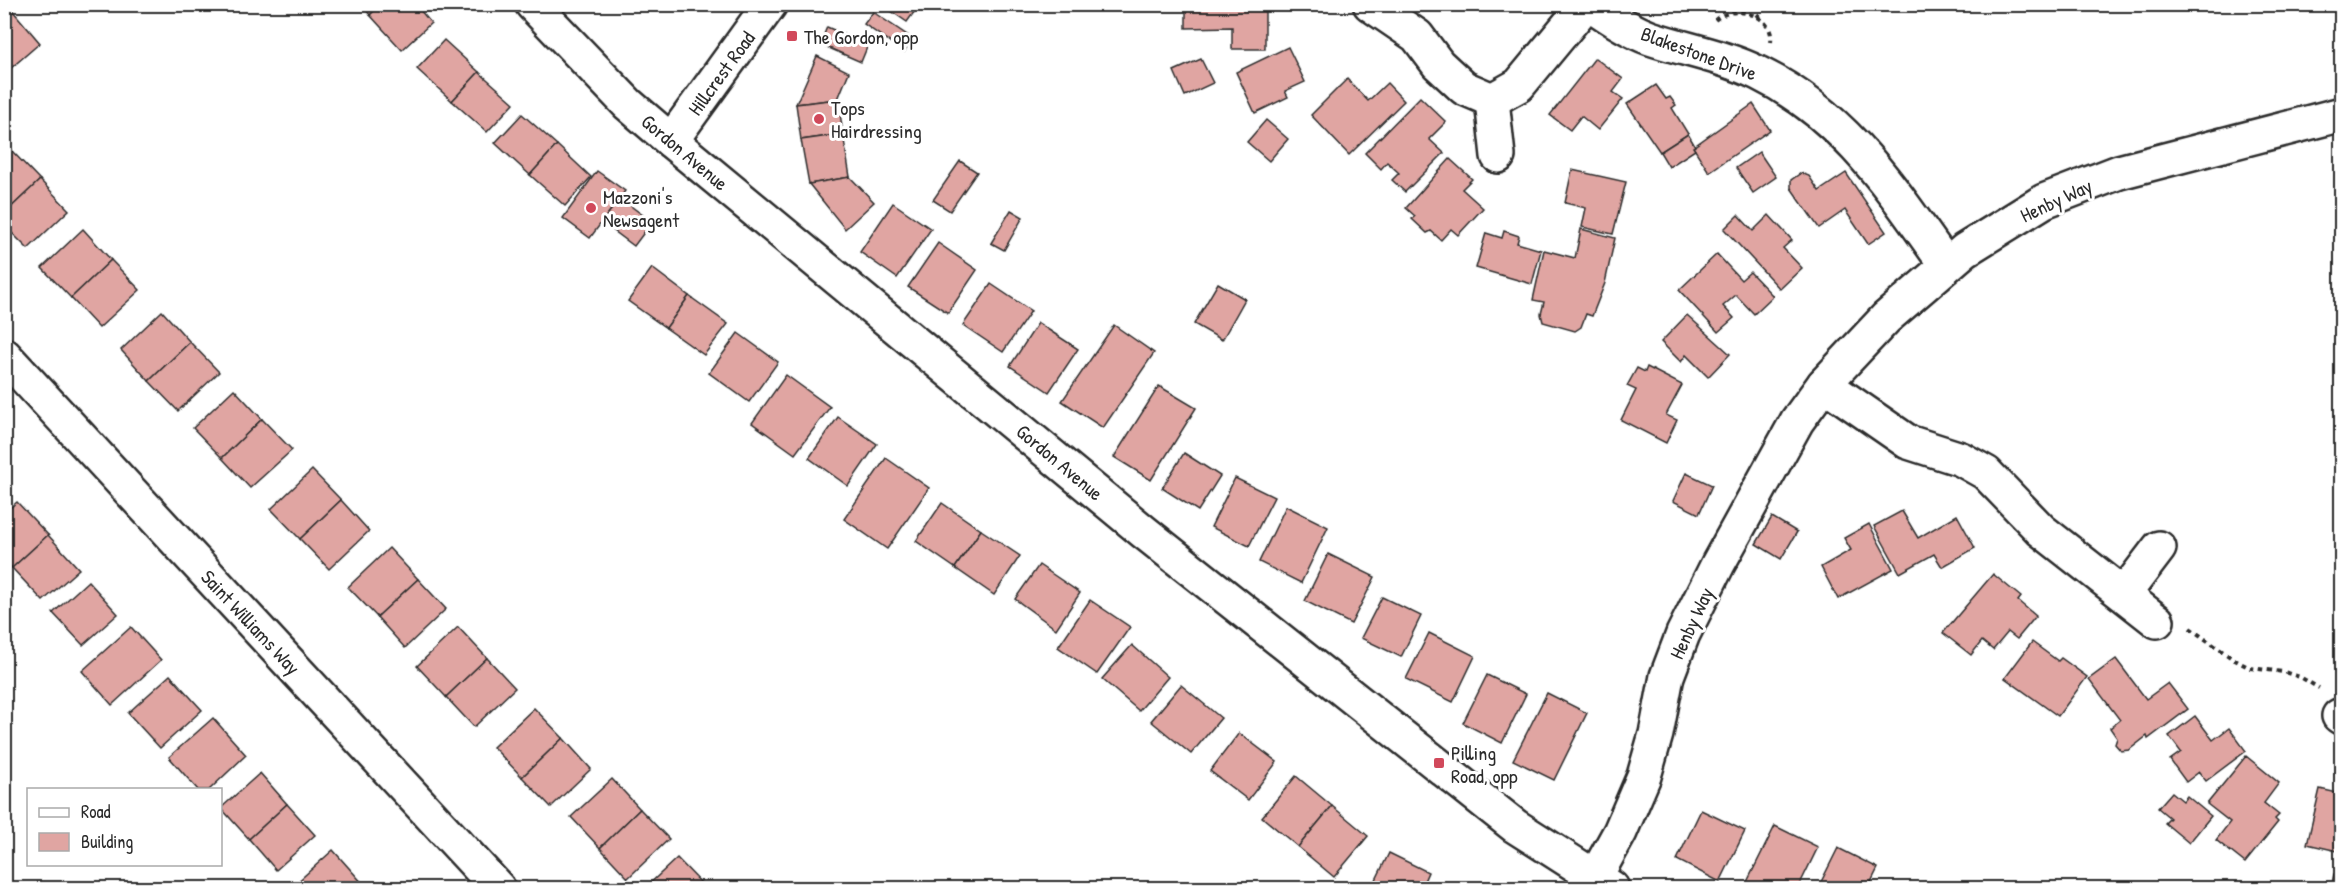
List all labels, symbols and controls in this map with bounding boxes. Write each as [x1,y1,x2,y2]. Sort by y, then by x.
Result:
street label: Blakestone Drive [1637,20,1761,86]
place label: The Gordon, opp [804,23,919,50]
street label: Hillcrest Road [681,25,761,121]
marker: The Gordon, opp [785,29,799,43]
place label: Tops Hairdressing [831,94,922,144]
street label: Gordon Avenue [636,108,734,196]
marker: Tops Hairdressing [812,112,826,126]
street label: Henby Way [2016,172,2096,228]
place label: Mazzoni's Newsagent [603,183,680,233]
marker: Mazzoni's Newsagent [584,201,598,215]
street label: Gordon Avenue [1011,418,1109,506]
street label: Saint Williams Way [195,564,307,680]
street label: Henby Way [1663,583,1719,663]
place label: Pilling Road, opp [1451,739,1518,789]
marker: Pilling Road, opp [1432,756,1446,770]
legend [27,788,222,866]
text: Road [81,799,111,824]
text: Building [81,829,133,854]

